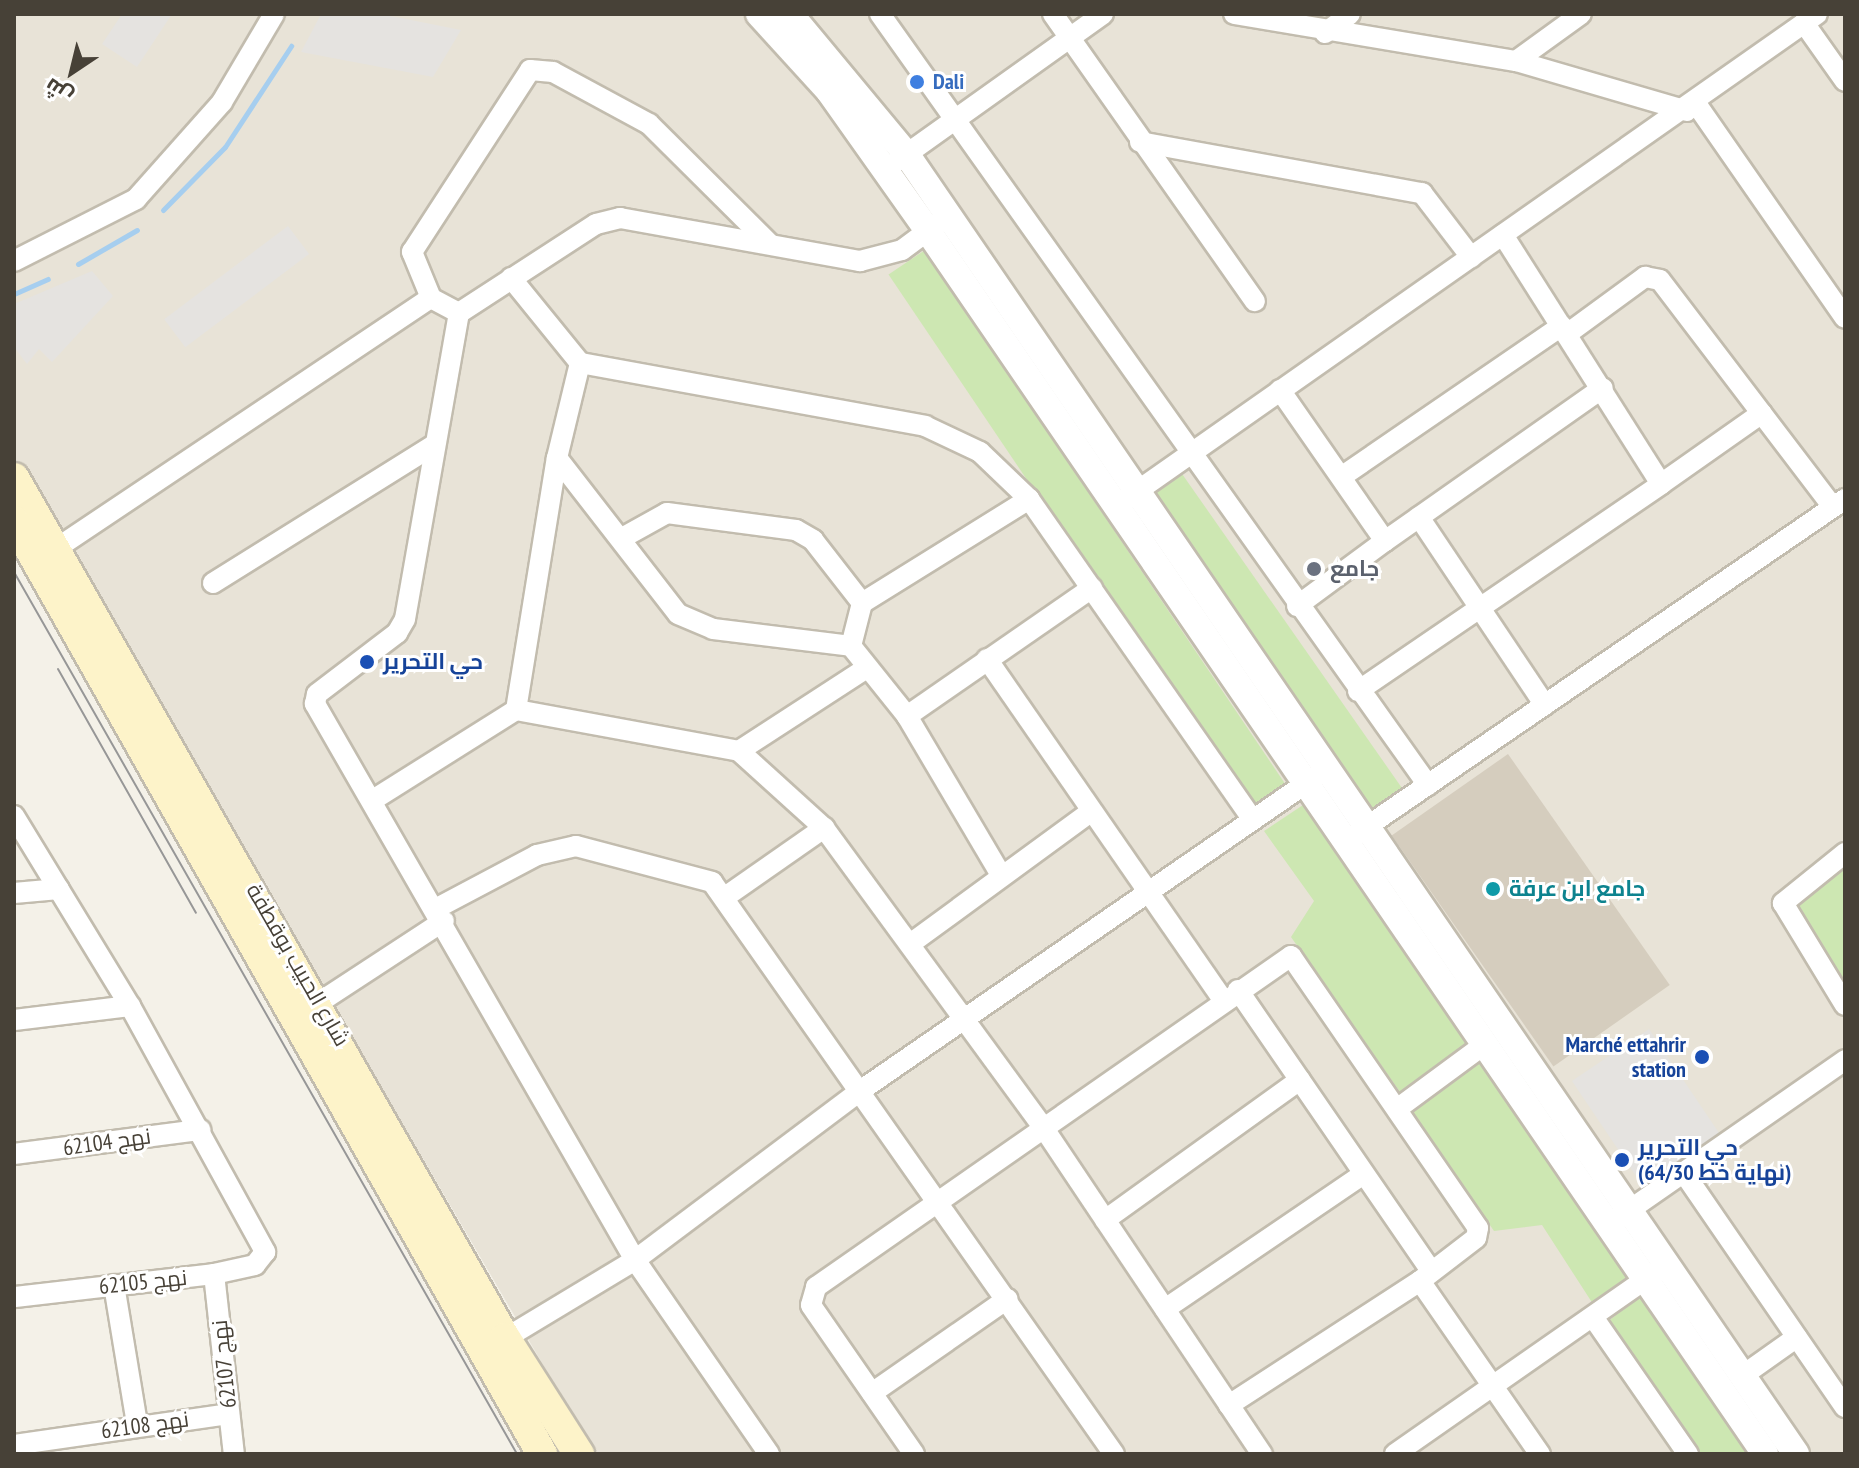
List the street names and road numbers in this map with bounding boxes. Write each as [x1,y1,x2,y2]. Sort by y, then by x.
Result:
street label: شارع الحبيب بوقطفة [241,879,355,1051]
street label: نهج 62104 [61,1123,153,1161]
street label: نهج 62105 [98,1264,188,1300]
street label: نهج 62107 [206,1319,242,1409]
street label: نهج 62108 [99,1406,191,1444]

